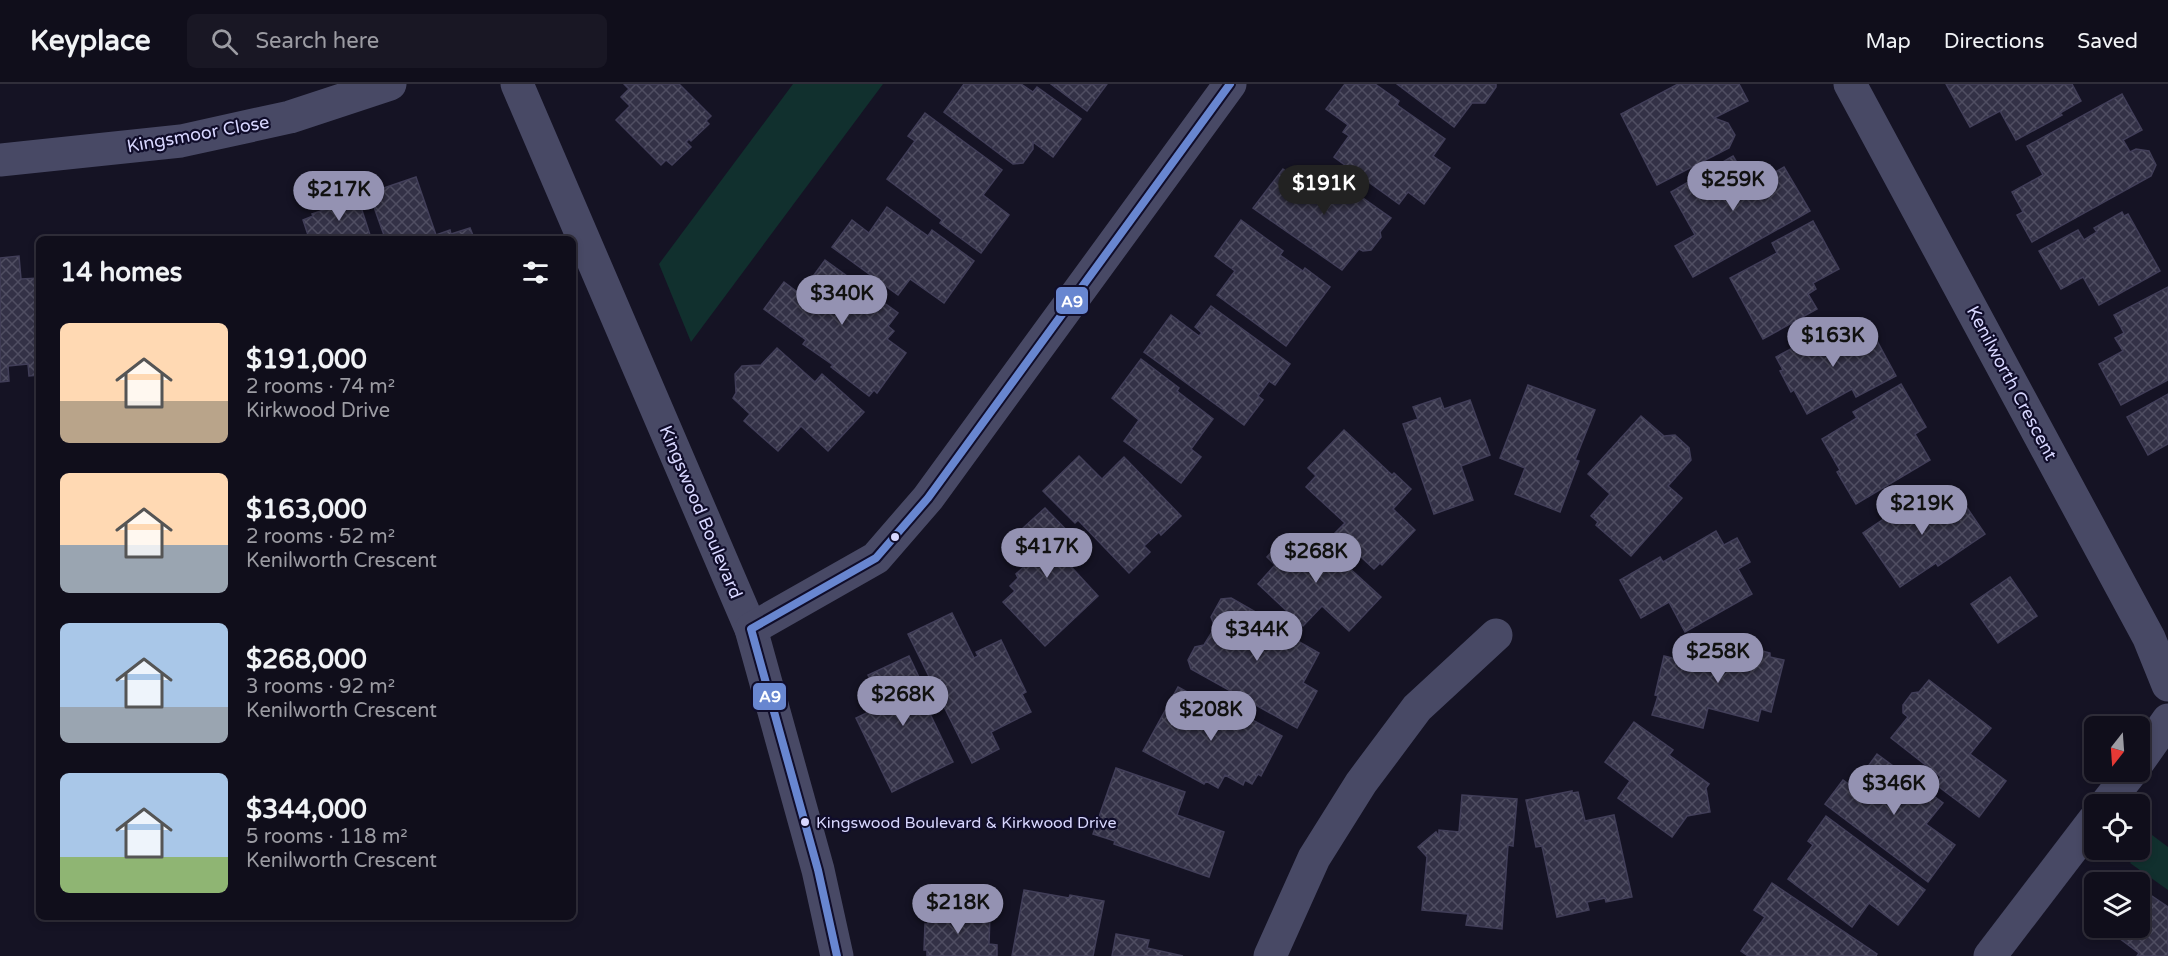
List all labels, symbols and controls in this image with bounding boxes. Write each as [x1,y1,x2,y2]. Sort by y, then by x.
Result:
search box [187,14,607,68]
text: Keyplace [30,24,151,58]
icon: search [208,25,241,58]
text: Search here [256,28,379,54]
text: Map [1865,29,1911,54]
text: Directions [1944,29,2044,54]
text: Saved [2077,29,2138,54]
street label: Kingsmoor Close [125,111,271,157]
pin: $259K [1691,161,1775,212]
pin: $191K [1282,165,1366,216]
text: $259K [1701,168,1765,192]
pin: $217K [297,171,381,222]
text: $191K [1292,172,1356,196]
text: $217K [307,178,371,202]
icon: filters [519,256,552,289]
text: 14 homes [60,257,182,288]
pin: $340K [800,275,884,326]
text: $340K [810,282,874,306]
line badge: A9 [1055,286,1089,315]
text: A9 [1061,292,1083,312]
street label: Kenilworth Crescent [1962,302,2062,464]
pin: $163K [1791,317,1875,368]
text: $163K [1801,324,1865,348]
text: $191,000 [246,344,367,375]
icon: home [108,347,180,419]
text: 2 rooms · 74 m² [246,375,395,399]
text: Kirkwood Drive [246,399,390,423]
street label: Kingswood Boulevard [655,422,747,602]
pin: $219K [1880,485,1964,536]
text: $219K [1890,492,1954,516]
text: $163,000 [246,494,367,525]
icon: home [108,497,180,569]
text: 2 rooms · 52 m² [246,525,395,549]
pin: $417K [1005,528,1089,579]
unlabelled marker [889,531,901,543]
pin: $268K [1274,533,1358,584]
text: $417K [1015,535,1079,559]
text: $268K [1284,540,1348,564]
text: Kenilworth Crescent [246,549,437,573]
pin: $344K [1215,611,1299,662]
text: $344K [1225,618,1289,642]
pin: $258K [1676,633,1760,684]
text: $258K [1686,640,1750,664]
text: $268,000 [246,644,367,675]
icon: home [108,647,180,719]
text: 3 rooms · 92 m² [246,675,395,699]
pin: $268K [861,676,945,727]
line badge: A9 [752,682,787,711]
text: $268K [871,683,935,707]
text: A9 [759,687,781,707]
pin: $208K [1169,691,1253,742]
text: $208K [1179,698,1243,722]
text: Kenilworth Crescent [246,699,437,723]
north arrow [2084,716,2150,782]
map controls [2084,716,2150,938]
pin: $346K [1852,765,1936,816]
text: $346K [1862,772,1926,796]
text: $344,000 [246,794,367,825]
button: locate [2084,794,2150,860]
icon: home [108,797,180,869]
place label: Kingswood Boulevard & Kirkwood Drive [816,813,1117,833]
marker: Kingswood Boulevard & Kirkwood Drive [799,816,811,828]
text: 5 rooms · 118 m² [246,825,408,849]
text: Kenilworth Crescent [246,849,437,873]
button: layers [2084,872,2150,938]
pin: $218K [916,884,1000,935]
text: $218K [926,891,990,915]

